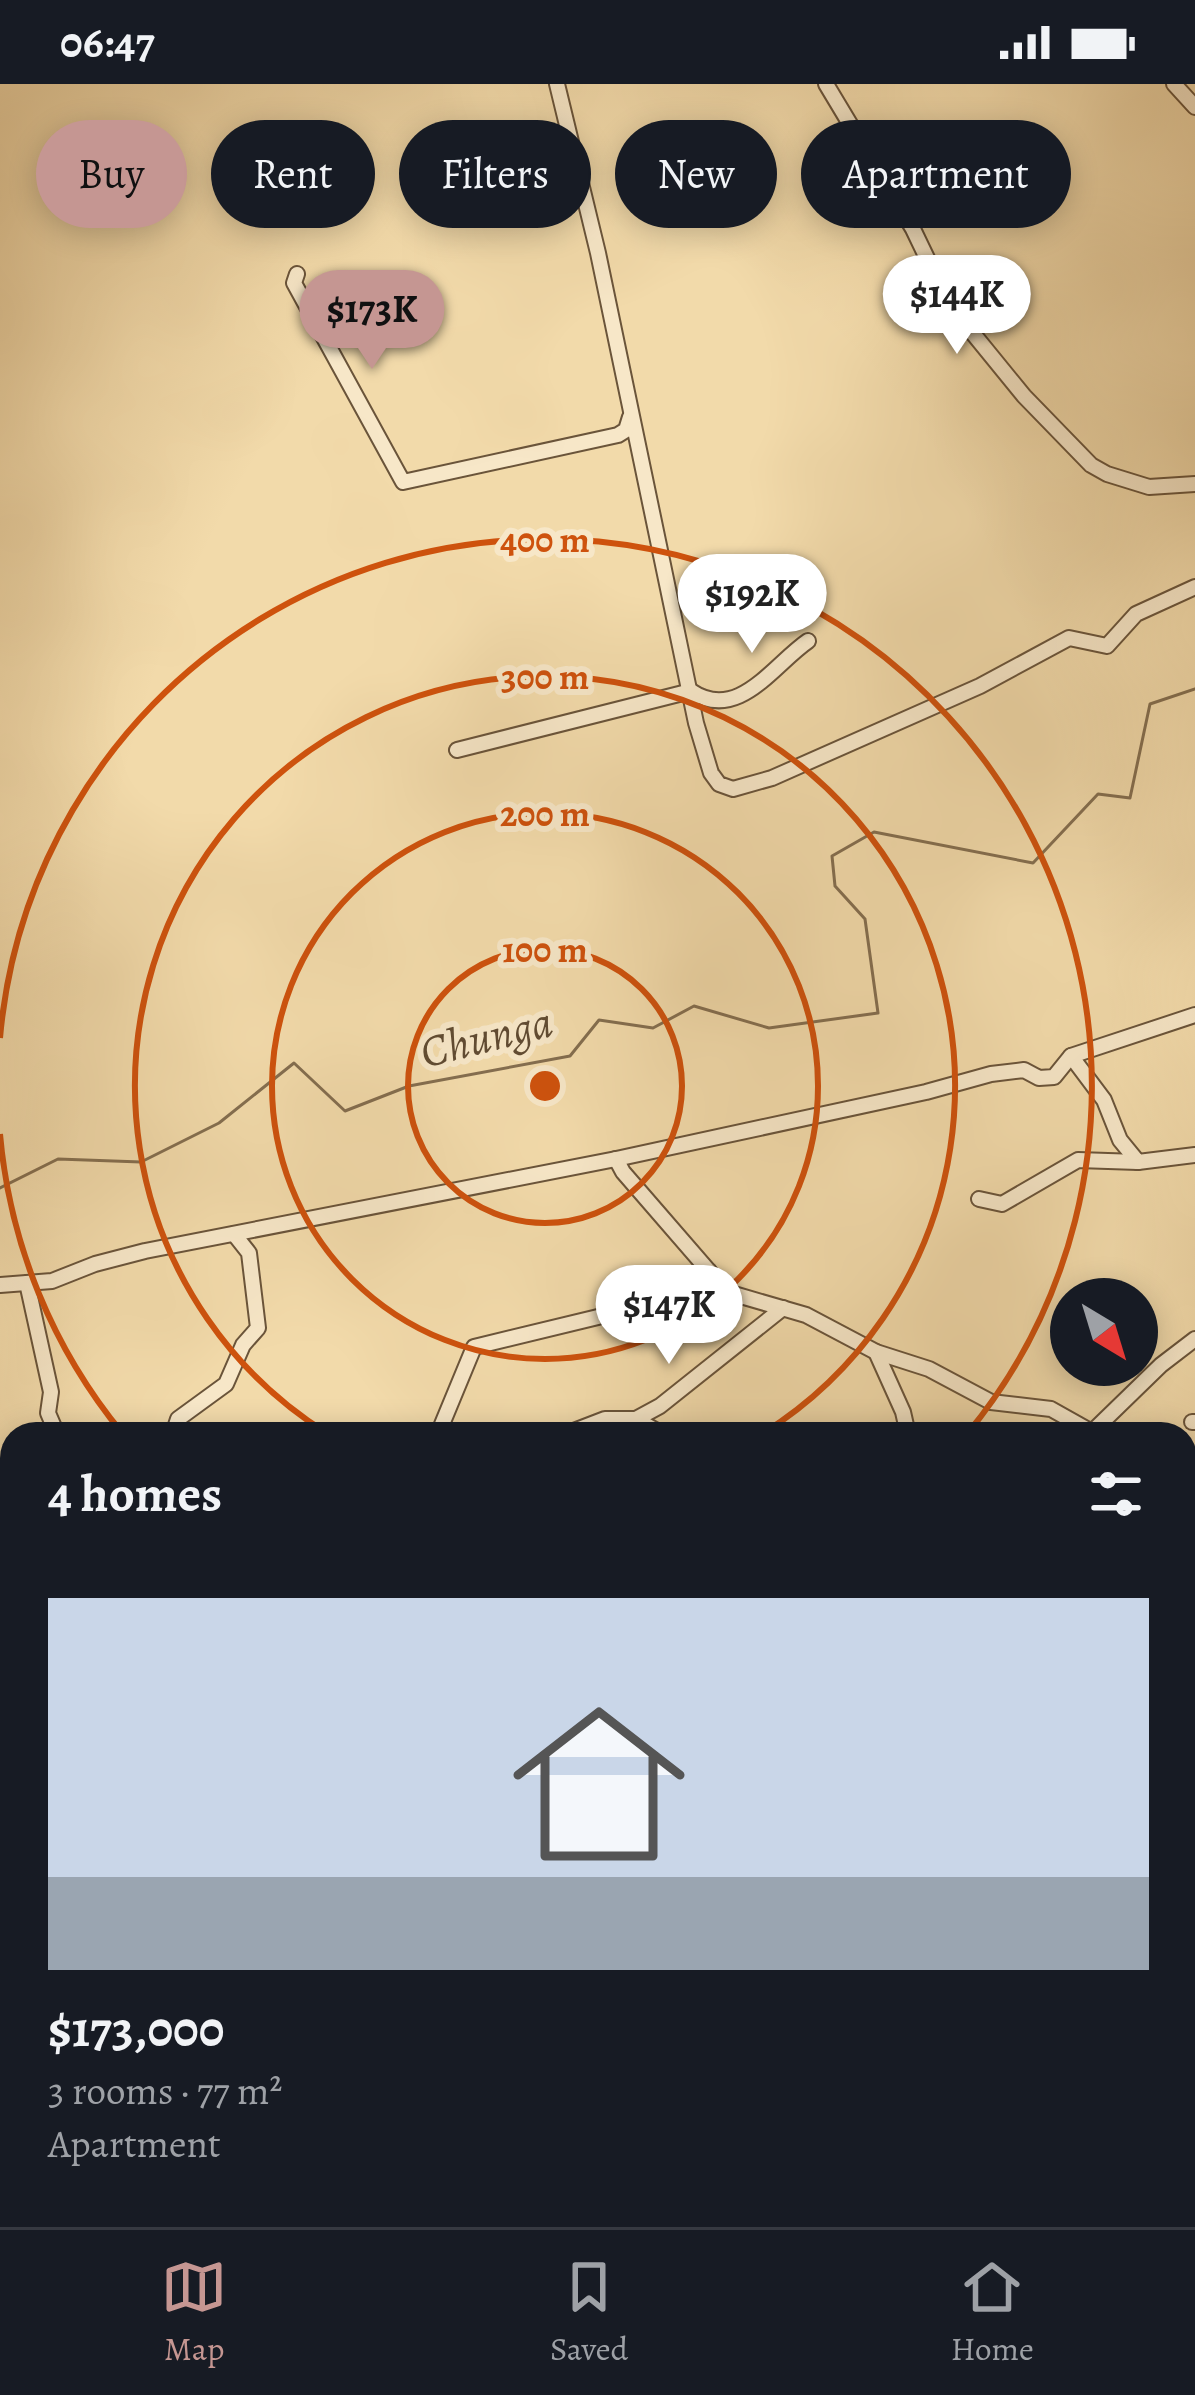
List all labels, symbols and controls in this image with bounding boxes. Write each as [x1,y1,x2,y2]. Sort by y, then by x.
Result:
text: 06:47 [60,11,155,73]
chip: Buy [36,120,187,228]
chip: Rent [211,120,375,228]
chip: Filters [399,120,591,228]
chip: New [615,120,777,228]
chip: Apartment [801,120,1071,228]
pin: $144K [873,255,1041,357]
text: $144K [910,267,1004,320]
pin: $173K [288,270,456,372]
text: $173K [326,282,418,335]
text: 400 m [500,515,590,564]
pin: $192K [668,554,836,656]
text: $192K [705,566,799,619]
text: 300 m [501,652,589,701]
text: 200 m [500,789,590,838]
text: 100 m [502,925,588,974]
water label: Chunga [414,991,559,1083]
centre of rings [524,1065,566,1107]
pin: $147K [585,1265,753,1367]
text: $147K [623,1277,715,1330]
north arrow [1050,1278,1158,1386]
map controls [1050,1278,1158,1386]
text: 4 homes [48,1459,222,1529]
icon: filters [1083,1461,1149,1527]
icon: home [491,1676,707,1892]
text: $173,000 [48,1994,224,2064]
text: 3 rooms · 77 m² [48,2064,282,2117]
text: Apartment [48,2117,221,2170]
tab: Map [161,2254,227,2371]
tab: Saved [550,2254,628,2371]
tab: Home [951,2254,1034,2371]

